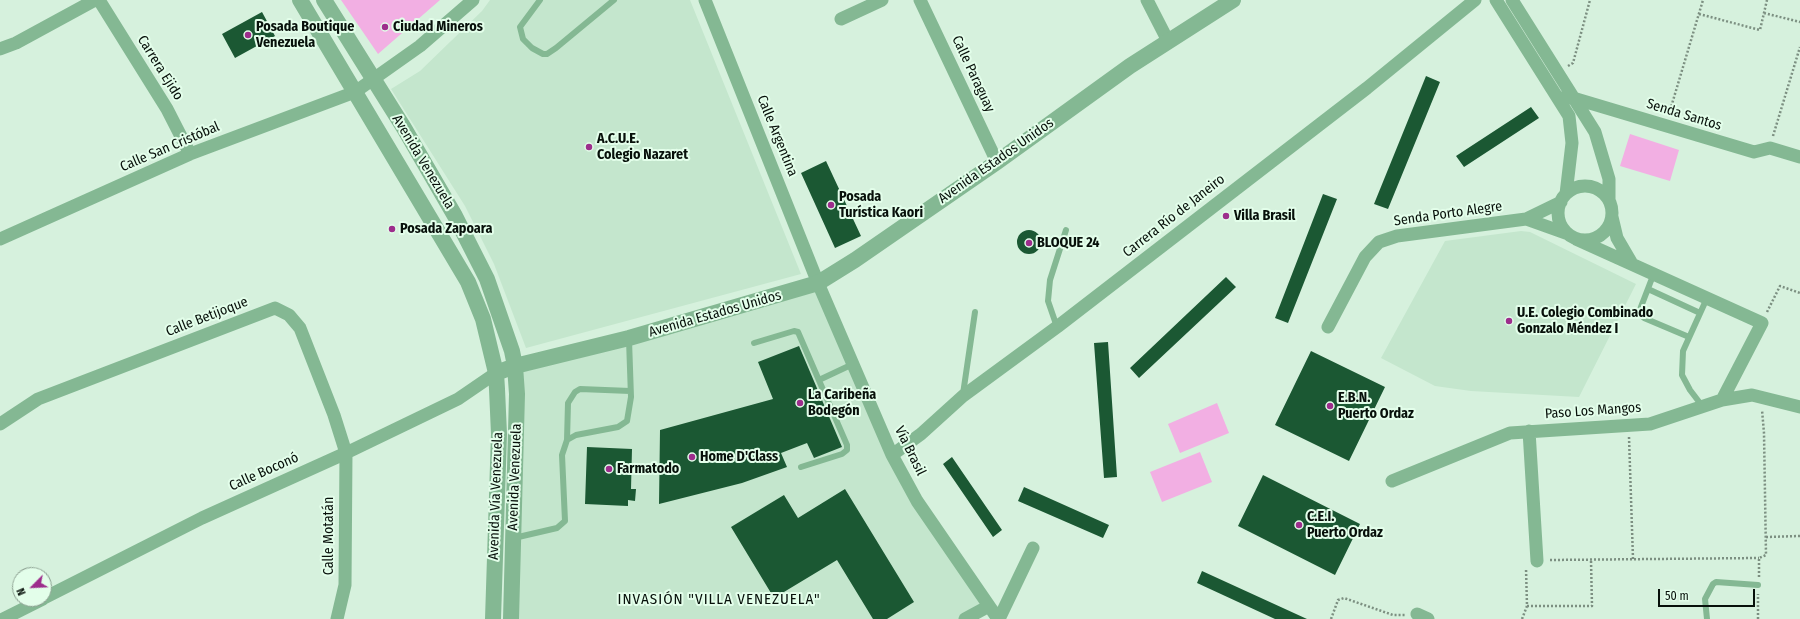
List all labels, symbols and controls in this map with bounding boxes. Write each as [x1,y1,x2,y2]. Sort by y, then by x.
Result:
place label: Posada Boutique Venezuela [256,19,354,52]
place label: Ciudad Mineros [393,19,483,35]
marker: Ciudad Mineros [380,22,390,32]
marker: Posada Boutique Venezuela [243,30,253,40]
street label: Carrera Ejido [133,33,187,103]
street label: Calle Paraguay [948,33,998,115]
street label: Calle Argentina [753,93,801,179]
street label: Senda Santos [1644,96,1724,134]
street label: Avenida Venezuela [388,112,458,212]
street label: Avenida Estados Unidos [935,115,1057,207]
street label: Calle San Cristóbal [118,118,222,176]
place label: A.C.U.E. Colegio Nazaret [597,131,688,164]
marker: A.C.U.E. Colegio Nazaret [584,142,594,152]
street label: Carrera Río de Janeiro [1120,171,1228,261]
place label: Posada Turística Kaori [839,189,923,222]
street label: Senda Porto Alegre [1393,198,1503,230]
marker: Posada Turística Kaori [826,200,836,210]
place label: Villa Brasil [1234,208,1295,224]
marker: Villa Brasil [1221,211,1231,221]
place label: Posada Zapoara [400,221,492,237]
marker: Posada Zapoara [387,224,397,234]
place label: BLOQUE 24 [1037,235,1100,251]
marker: BLOQUE 24 [1024,238,1034,248]
street label: Avenida Estados Unidos [647,287,783,341]
street label: Calle Betijoque [164,294,250,340]
place label: U.E. Colegio Combinado Gonzalo Méndez I [1517,305,1653,338]
marker: U.E. Colegio Combinado Gonzalo Méndez I [1504,316,1514,326]
place label: La Caribeña Bodegón [808,387,876,420]
place label: E.B.N. Puerto Ordaz [1338,390,1414,422]
marker: La Caribeña Bodegón [795,398,805,408]
street label: Paso Los Mangos [1544,399,1642,423]
marker: E.B.N. Puerto Ordaz [1325,401,1335,411]
street label: Avenida Venezuela [505,423,525,531]
street label: Vía Brasil [891,423,929,479]
street label: Avenida Vía Venezuela [485,432,507,560]
street label: Calle Boconó [227,449,301,495]
place label: Home D'Class [700,449,778,465]
marker: Home D'Class [687,452,697,462]
place label: Farmatodo [617,461,679,477]
marker: Farmatodo [604,464,614,474]
street label: Calle Motatán [321,497,337,575]
place label: C.E.I. Puerto Ordaz [1307,509,1383,542]
marker: C.E.I. Puerto Ordaz [1294,520,1304,530]
north arrow [12,567,52,607]
scale bar [1660,581,1757,607]
text: N [14,586,29,597]
text: 50 m [1665,589,1689,603]
district label: INVASIÓN "VILLA VENEZUELA" [617,591,821,609]

